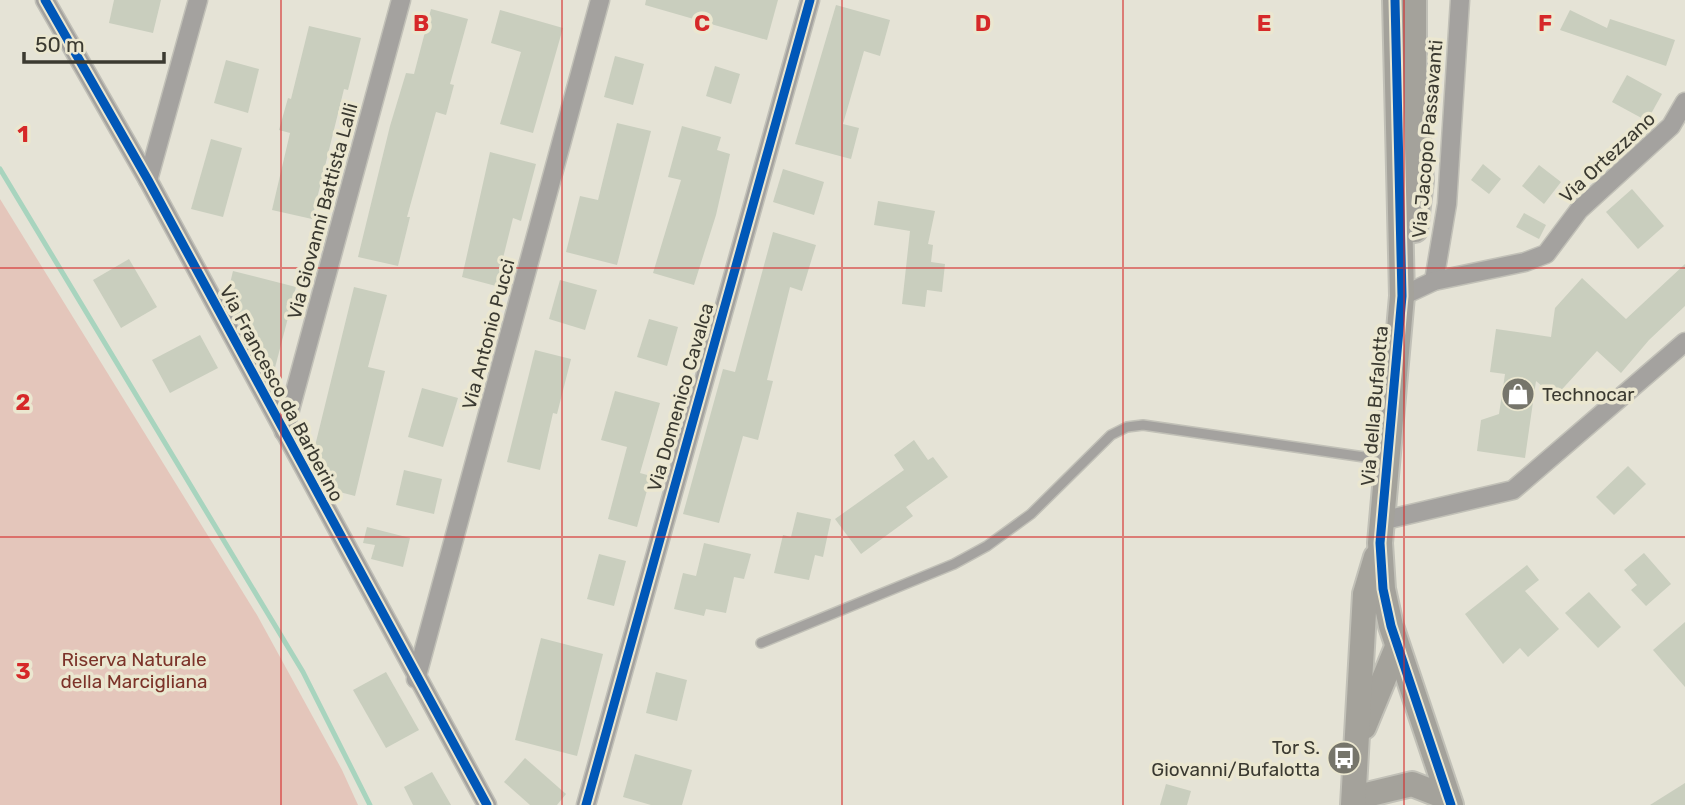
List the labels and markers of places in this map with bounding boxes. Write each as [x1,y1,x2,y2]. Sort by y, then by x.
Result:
shop icon: Technocar [1499,375,1537,413]
place label: Technocar [1542,383,1635,406]
place label: Tor S. Giovanni/Bufalotta [1151,736,1320,781]
bus stop icon: Tor S. Giovanni/Bufalotta [1325,739,1363,777]

